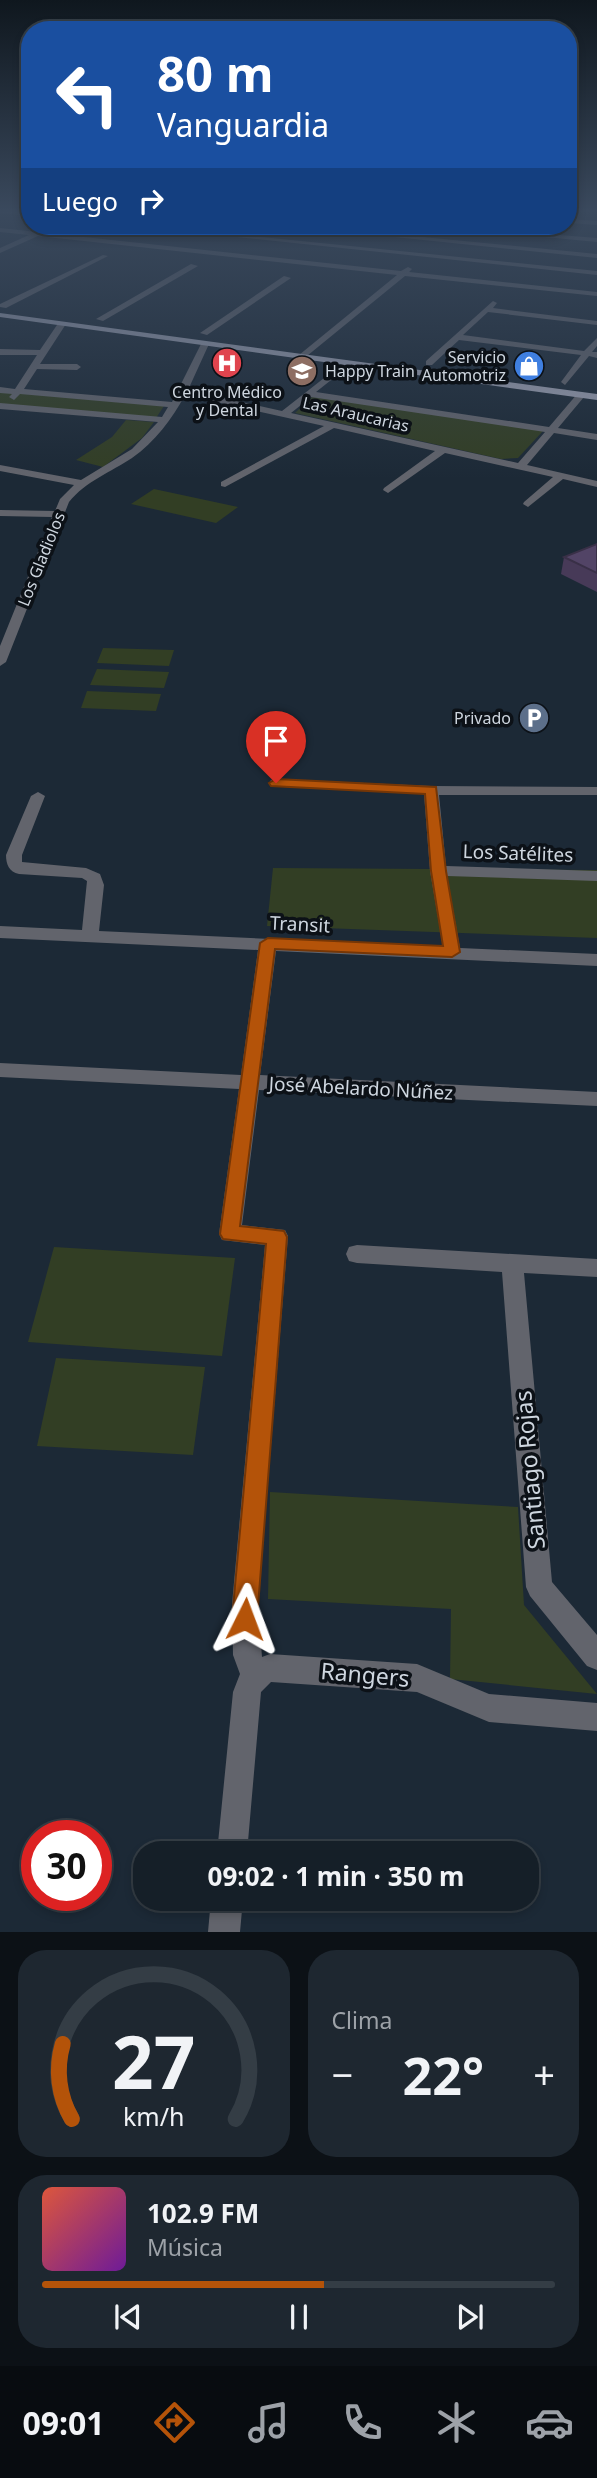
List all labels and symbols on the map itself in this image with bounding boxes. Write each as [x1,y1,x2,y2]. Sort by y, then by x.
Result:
hospital icon: Centro Médico y Dental [210,346,244,380]
place label: Servicio Automotriz [422,346,506,386]
shop icon: Servicio Automotriz [512,349,546,383]
school or university icon: Happy Train [285,354,319,388]
place label: Happy Train [325,360,415,382]
place label: Centro Médico y Dental [172,381,282,421]
street label: Las Araucarias [301,391,411,437]
street label: Los Gladiolos [12,509,70,609]
parking icon: Privado [517,701,551,735]
place label: Privado [454,707,511,729]
pin [246,711,306,783]
street label: Los Satélites [462,838,574,868]
street label: Transit [269,909,331,939]
street label: José Abelardo Núñez [266,1070,454,1106]
street label: Santiago Rojas [506,1389,552,1551]
position arrow [208,1582,282,1656]
street label: Rangers [319,1654,411,1694]
speed limit sign: 30 [21,1820,112,1911]

